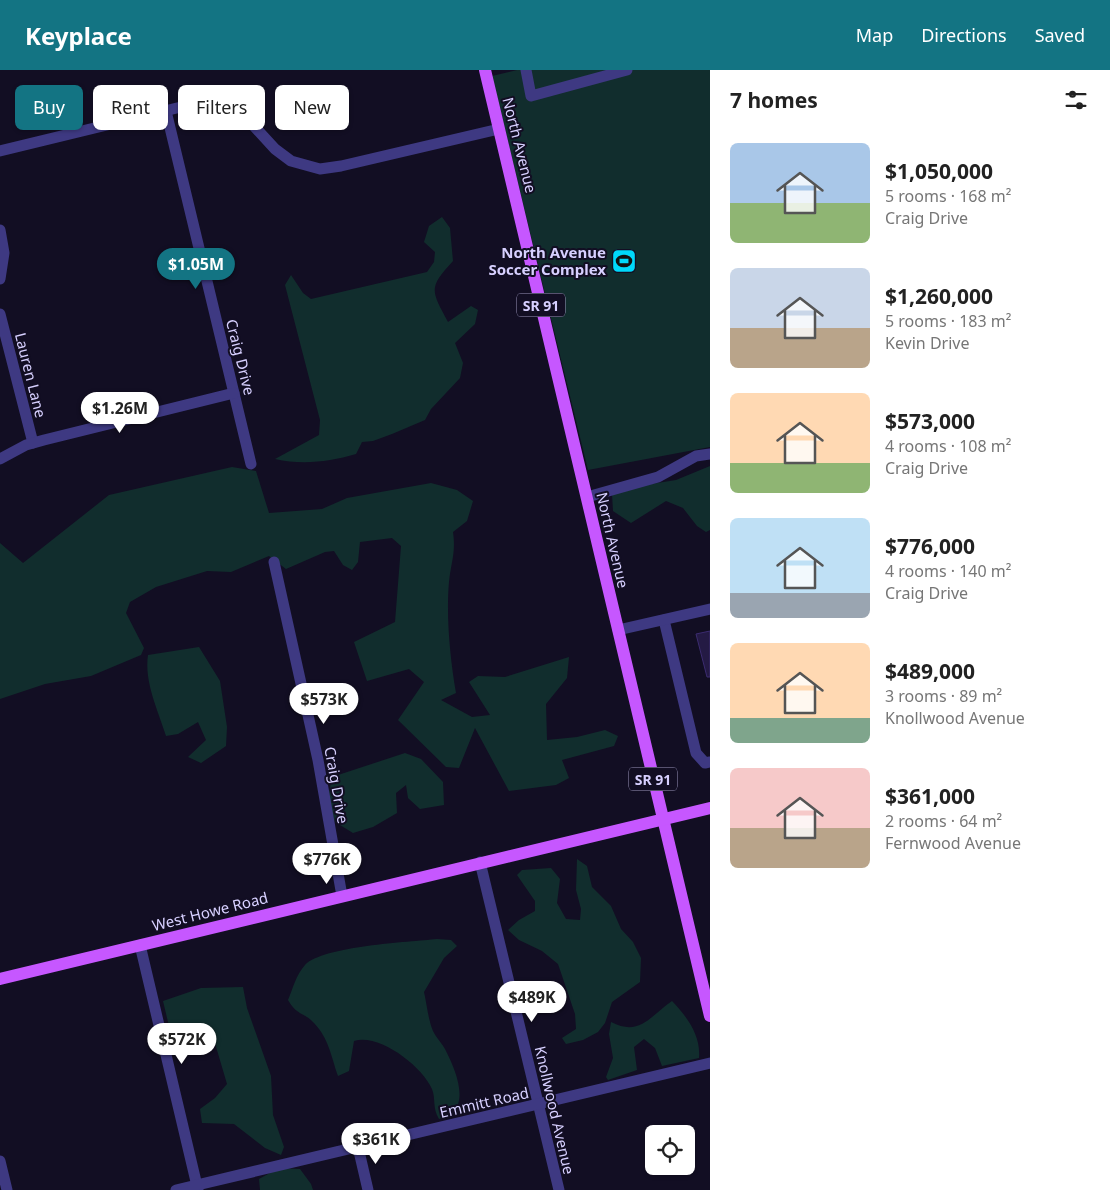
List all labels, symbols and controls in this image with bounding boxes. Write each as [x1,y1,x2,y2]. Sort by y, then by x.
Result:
text: Keyplace [25,19,132,52]
text: Map [856,23,893,47]
text: Directions [921,23,1007,47]
text: Saved [1035,23,1085,47]
chip: Buy [15,85,83,130]
chip: Rent [93,85,168,130]
chip: Filters [178,85,265,130]
chip: New [275,85,349,130]
text: 7 homes [730,86,818,114]
icon: filters [1062,86,1090,114]
street label: North Avenue [498,95,542,195]
text: $1,050,000 [885,157,993,185]
icon: home [770,163,830,223]
text: 5 rooms · 168 m² [885,185,1011,207]
text: Craig Drive [885,207,968,229]
place label: North Avenue Soccer Complex [488,242,606,279]
pin: $1.05M [155,248,237,290]
sports icon: North Avenue Soccer Complex [611,248,637,274]
text: $1.05M [168,253,224,275]
text: $1,260,000 [885,282,993,310]
icon: home [770,288,830,348]
road number: SR 91 [517,294,565,316]
text: 5 rooms · 183 m² [885,310,1011,332]
street label: Craig Drive [222,317,260,397]
street label: Lauren Lane [11,330,51,420]
text: Kevin Drive [885,332,969,354]
pin: $1.26M [79,392,161,434]
text: $1.26M [92,397,148,419]
text: $573,000 [885,407,975,435]
icon: home [770,413,830,473]
text: 4 rooms · 108 m² [885,435,1011,457]
text: Craig Drive [885,457,968,479]
street label: North Avenue [592,490,634,590]
text: $776,000 [885,532,975,560]
icon: home [770,538,830,598]
text: 4 rooms · 140 m² [885,560,1011,582]
text: Craig Drive [885,582,968,604]
text: $489,000 [885,657,975,685]
icon: home [770,663,830,723]
pin: $573K [289,682,359,725]
text: 3 rooms · 89 m² [885,685,1002,707]
text: $573K [300,688,348,710]
text: Knollwood Avenue [885,707,1025,729]
street label: Craig Drive [320,745,354,825]
road number: SR 91 [629,768,677,791]
text: $361,000 [885,782,975,810]
icon: home [770,788,830,848]
text: 2 rooms · 64 m² [885,810,1002,832]
text: Fernwood Avenue [885,832,1021,854]
pin: $776K [292,842,362,885]
text: $776K [303,848,351,870]
street label: West Howe Road [150,887,270,935]
pin: $489K [497,980,567,1023]
text: $489K [508,986,556,1008]
pin: $572K [147,1022,217,1065]
text: $572K [158,1028,206,1050]
street label: Knollwood Avenue [531,1044,579,1176]
street label: Emmitt Road [437,1082,531,1122]
pin: $361K [341,1122,411,1165]
map controls [645,1125,695,1175]
button: locate [645,1125,695,1175]
text: $361K [352,1128,400,1150]

